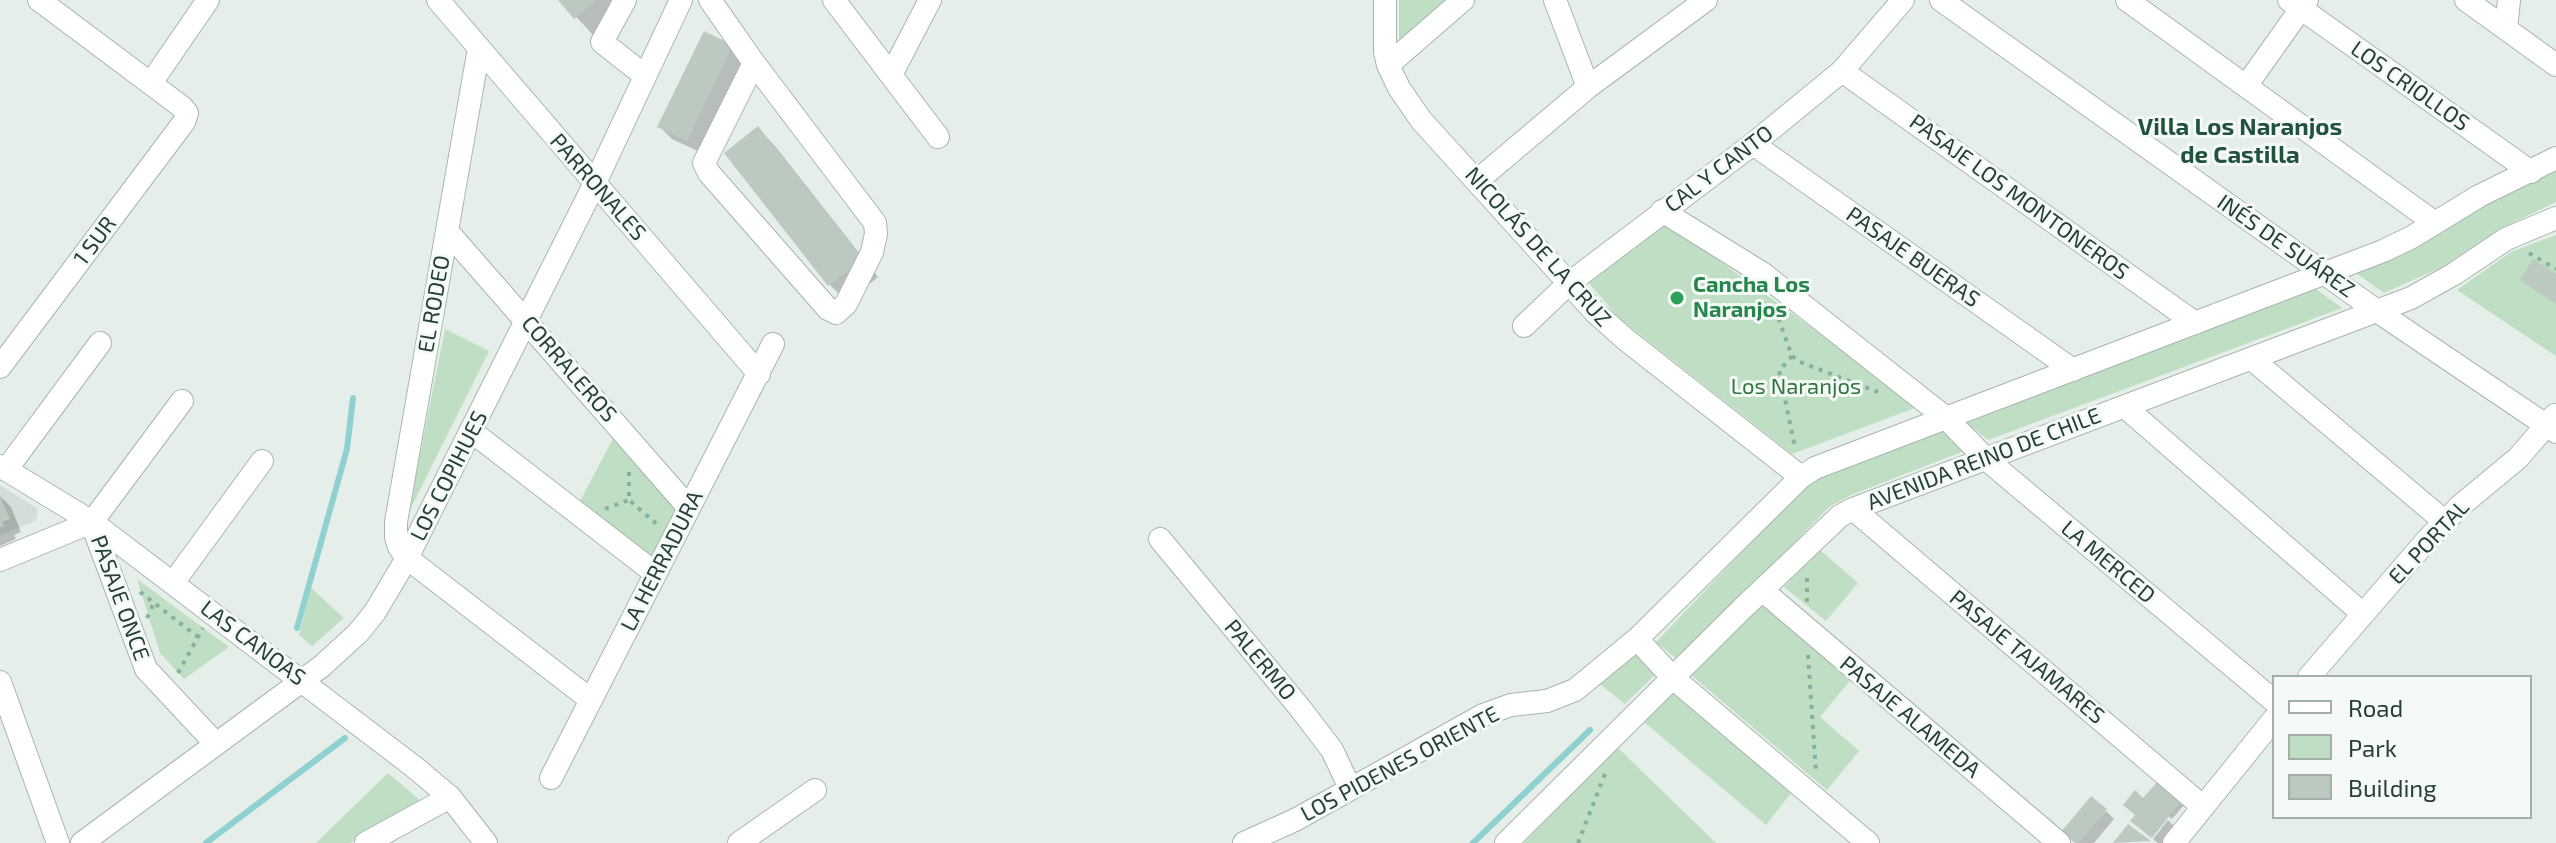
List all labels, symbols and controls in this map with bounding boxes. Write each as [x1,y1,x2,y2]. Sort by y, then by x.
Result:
street label: LOS CRIOLLOS [2346,35,2474,137]
street label: PASAJE LOS MONTONEROS [1904,109,2134,285]
district label: Villa Los Naranjos de Castilla [2138,113,2342,169]
street label: CAL Y CANTO [1660,120,1778,218]
street label: PARRONALES [544,128,652,246]
street label: NICOLÁS DE LA CRUZ [1459,162,1617,332]
street label: INÉS DE SUÁREZ [2212,189,2360,303]
street label: PASAJE BUERAS [1841,201,1985,313]
street label: 1 SUR [68,211,122,271]
street label: EL RODEO [412,253,456,355]
place label: Cancha Los Naranjos [1693,272,1810,324]
marker: Cancha Los Naranjos [1668,289,1686,307]
street label: CORRALEROS [516,310,622,428]
park label: Los Naranjos [1731,374,1861,400]
street label: AVENIDA REINO DE CHILE [1863,402,2105,516]
street label: LOS COPIHUES [405,406,493,546]
street label: LA HERRADURA [615,486,709,636]
street label: EL PORTAL [2383,494,2475,590]
street label: LA MERCED [2056,515,2160,609]
street label: PASAJE ONCE [85,532,155,664]
street label: PASAJE TAJAMARES [1944,584,2110,730]
street label: LAS CANOAS [195,595,311,691]
street label: PALERMO [1219,614,1301,706]
street label: PASAJE ALAMEDA [1834,651,1986,783]
legend [2272,675,2532,819]
text: Road [2348,693,2403,722]
street label: LOS PIDENES ORIENTE [1296,701,1504,827]
text: Park [2348,733,2397,762]
text: Building [2348,773,2437,802]

